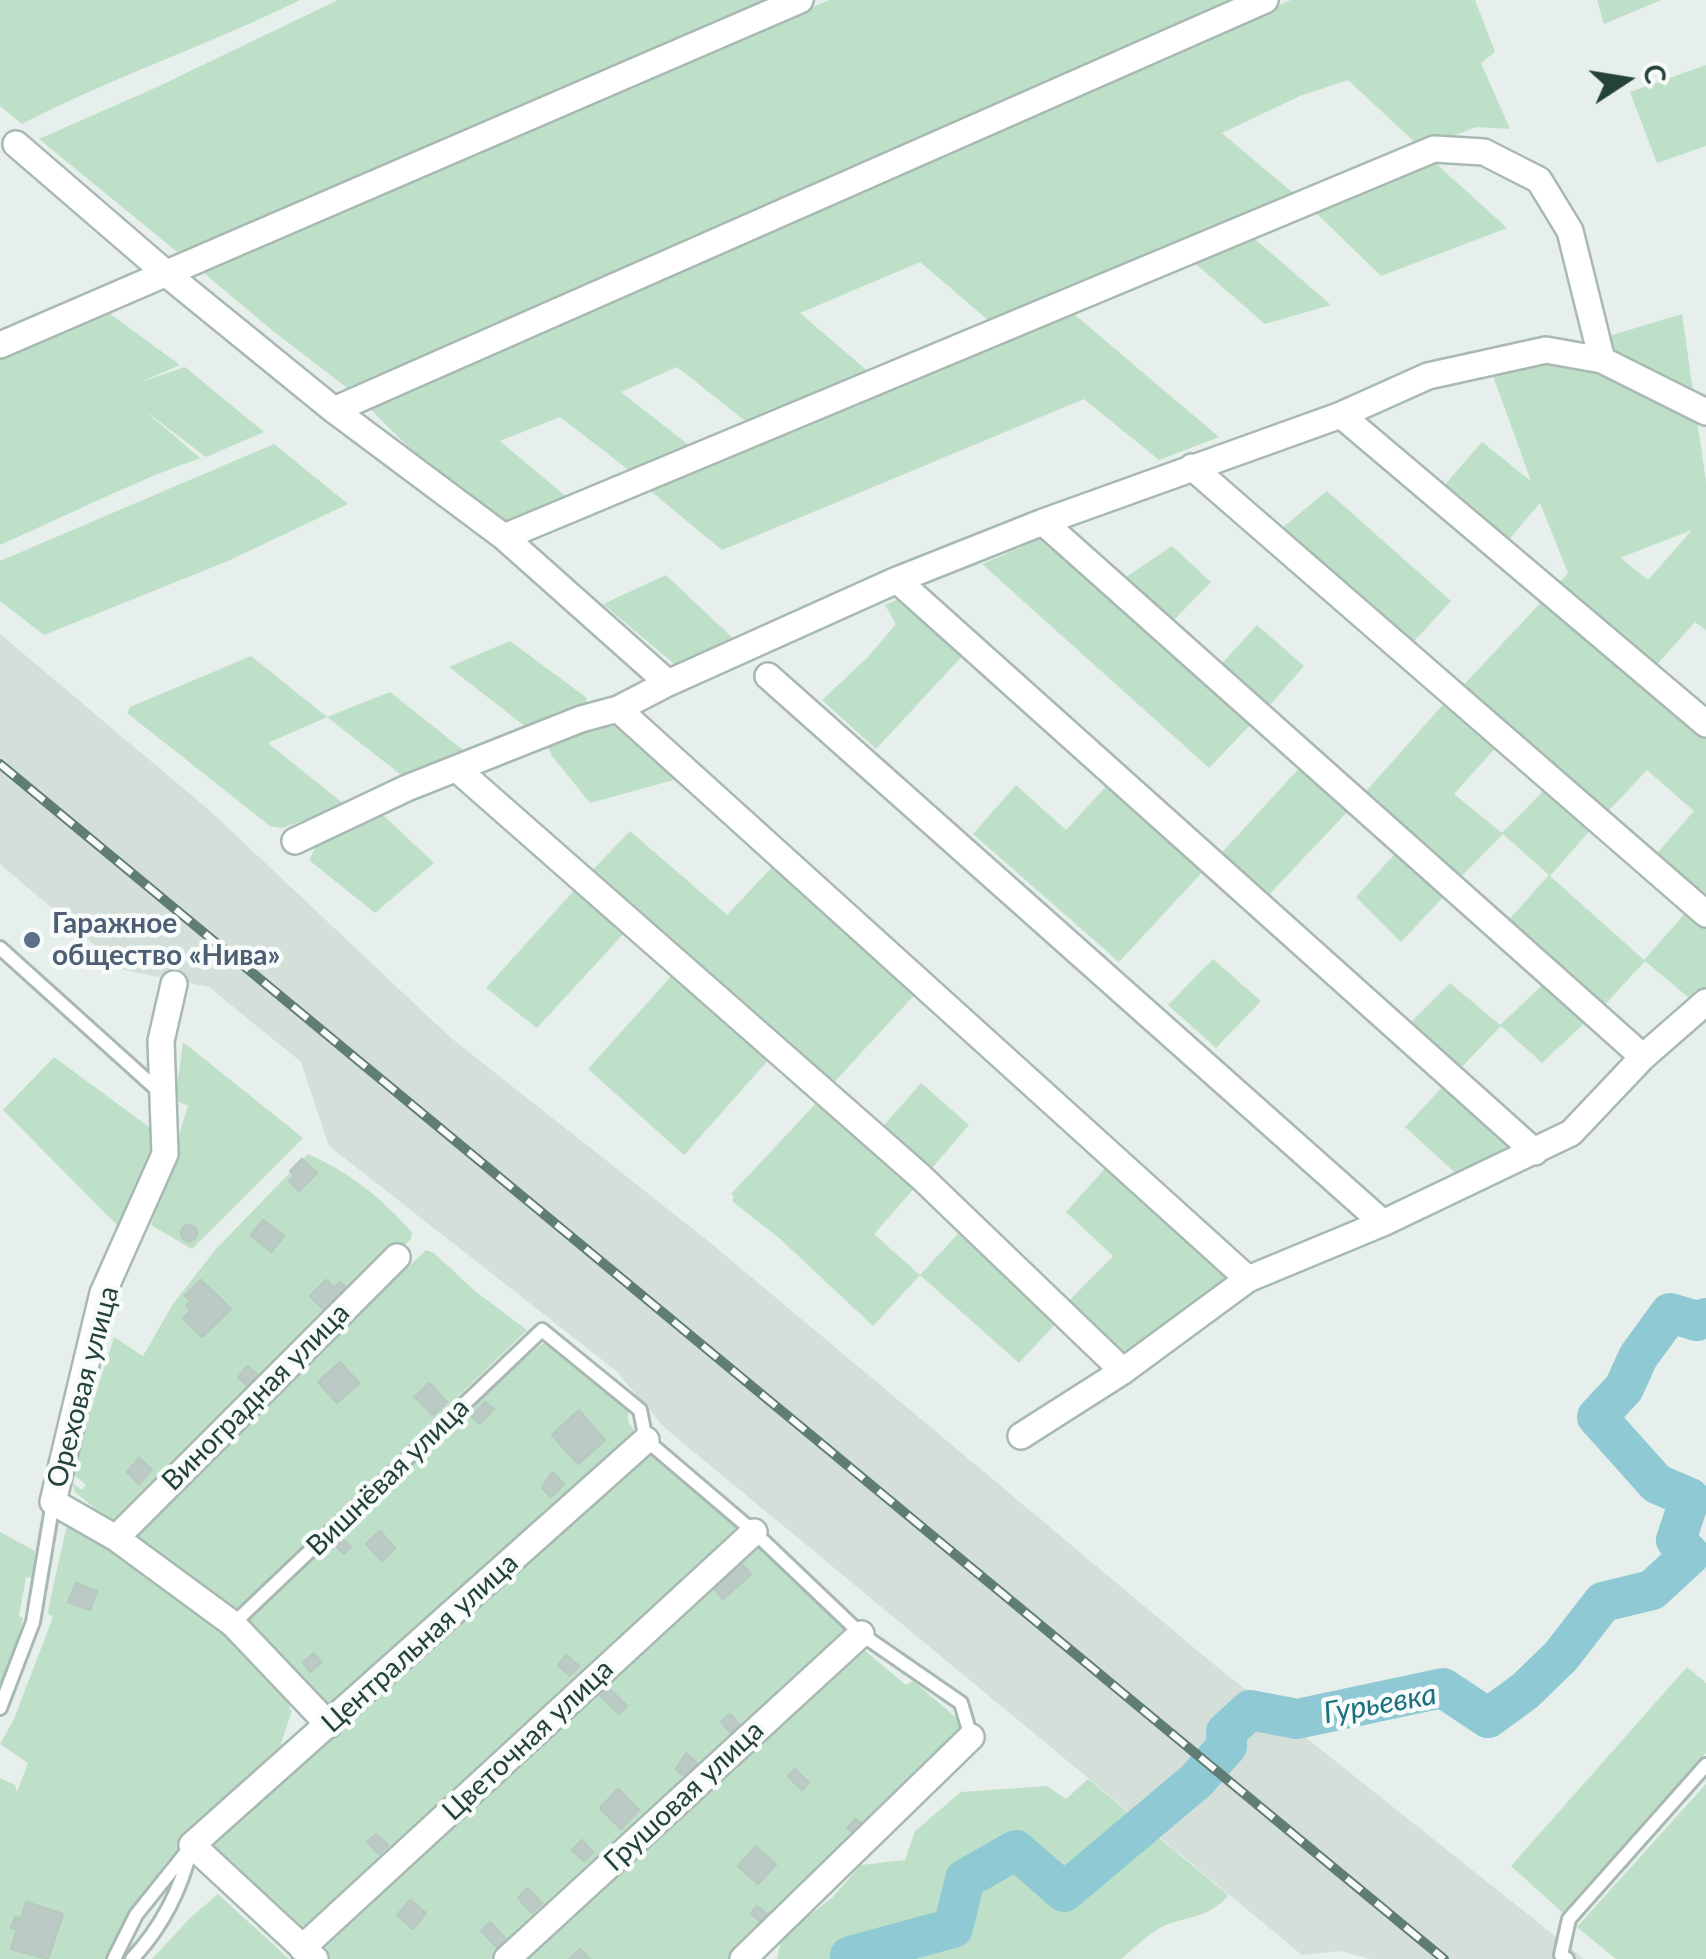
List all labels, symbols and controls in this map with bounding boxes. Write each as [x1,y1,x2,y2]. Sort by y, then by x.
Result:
north arrow [1576,30,1676,130]
text: С [1637,61,1674,86]
place label: Гаражное общество «Нива» [52,907,280,973]
marker: Гаражное общество «Нива» [21,929,43,951]
street label: Ореховая улица [40,1283,126,1491]
street label: Виноградная улица [155,1296,357,1498]
street label: Вишнёвая улица [300,1391,476,1563]
street label: Центральная улица [315,1546,525,1740]
street label: Цветочная улица [436,1652,620,1828]
water label: Гурьевка [1321,1676,1439,1732]
street label: Грушовая улица [597,1714,771,1878]

